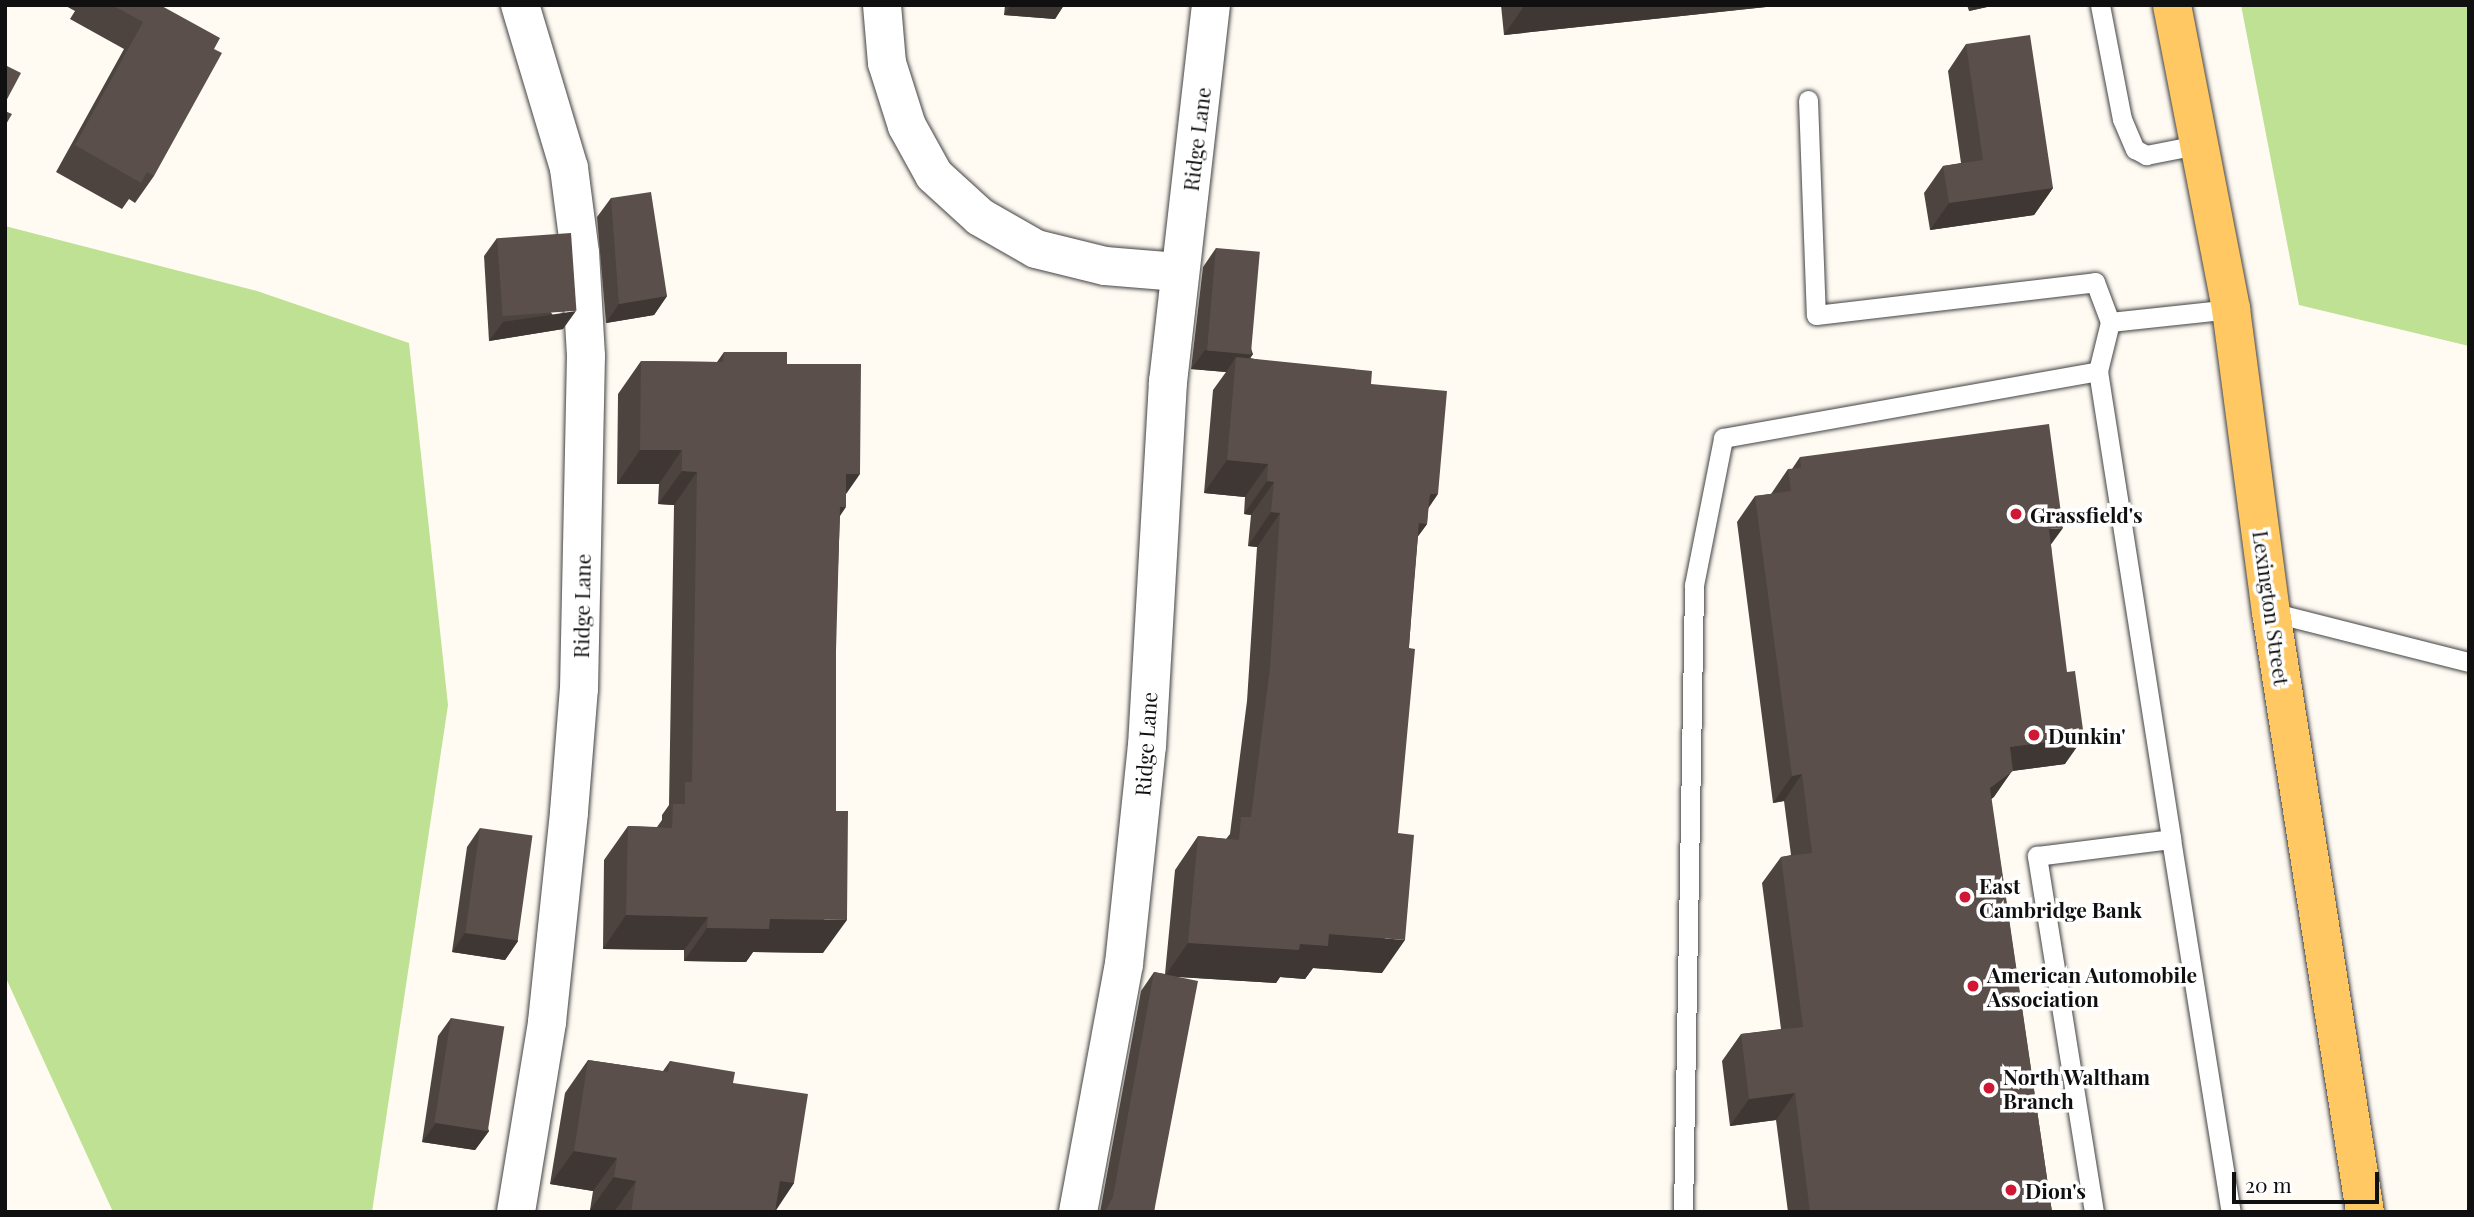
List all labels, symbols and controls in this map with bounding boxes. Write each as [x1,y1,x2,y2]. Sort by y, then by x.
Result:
street label: Ridge Lane [1177,86,1215,192]
place label: Grassfield's [2030,501,2143,527]
marker: Grassfield's [2008,506,2024,522]
street label: Lexington Street [2249,529,2295,687]
street label: Ridge Lane [567,553,595,659]
street label: Ridge Lane [1129,691,1161,797]
place label: Dunkin' [2048,722,2126,748]
marker: Dunkin' [2026,727,2042,743]
place label: East Cambridge Bank [1979,872,2142,922]
marker: East Cambridge Bank [1957,889,1973,905]
place label: American Automobile Association [1987,961,2198,1011]
marker: American Automobile Association [1965,978,1981,994]
place label: North Waltham Branch [2003,1063,2151,1113]
marker: North Waltham Branch [1981,1080,1997,1096]
scale bar [2236,1158,2383,1202]
text: 20 m [2245,1170,2292,1198]
place label: Dion's [2025,1177,2086,1203]
marker: Dion's [2003,1182,2019,1198]

